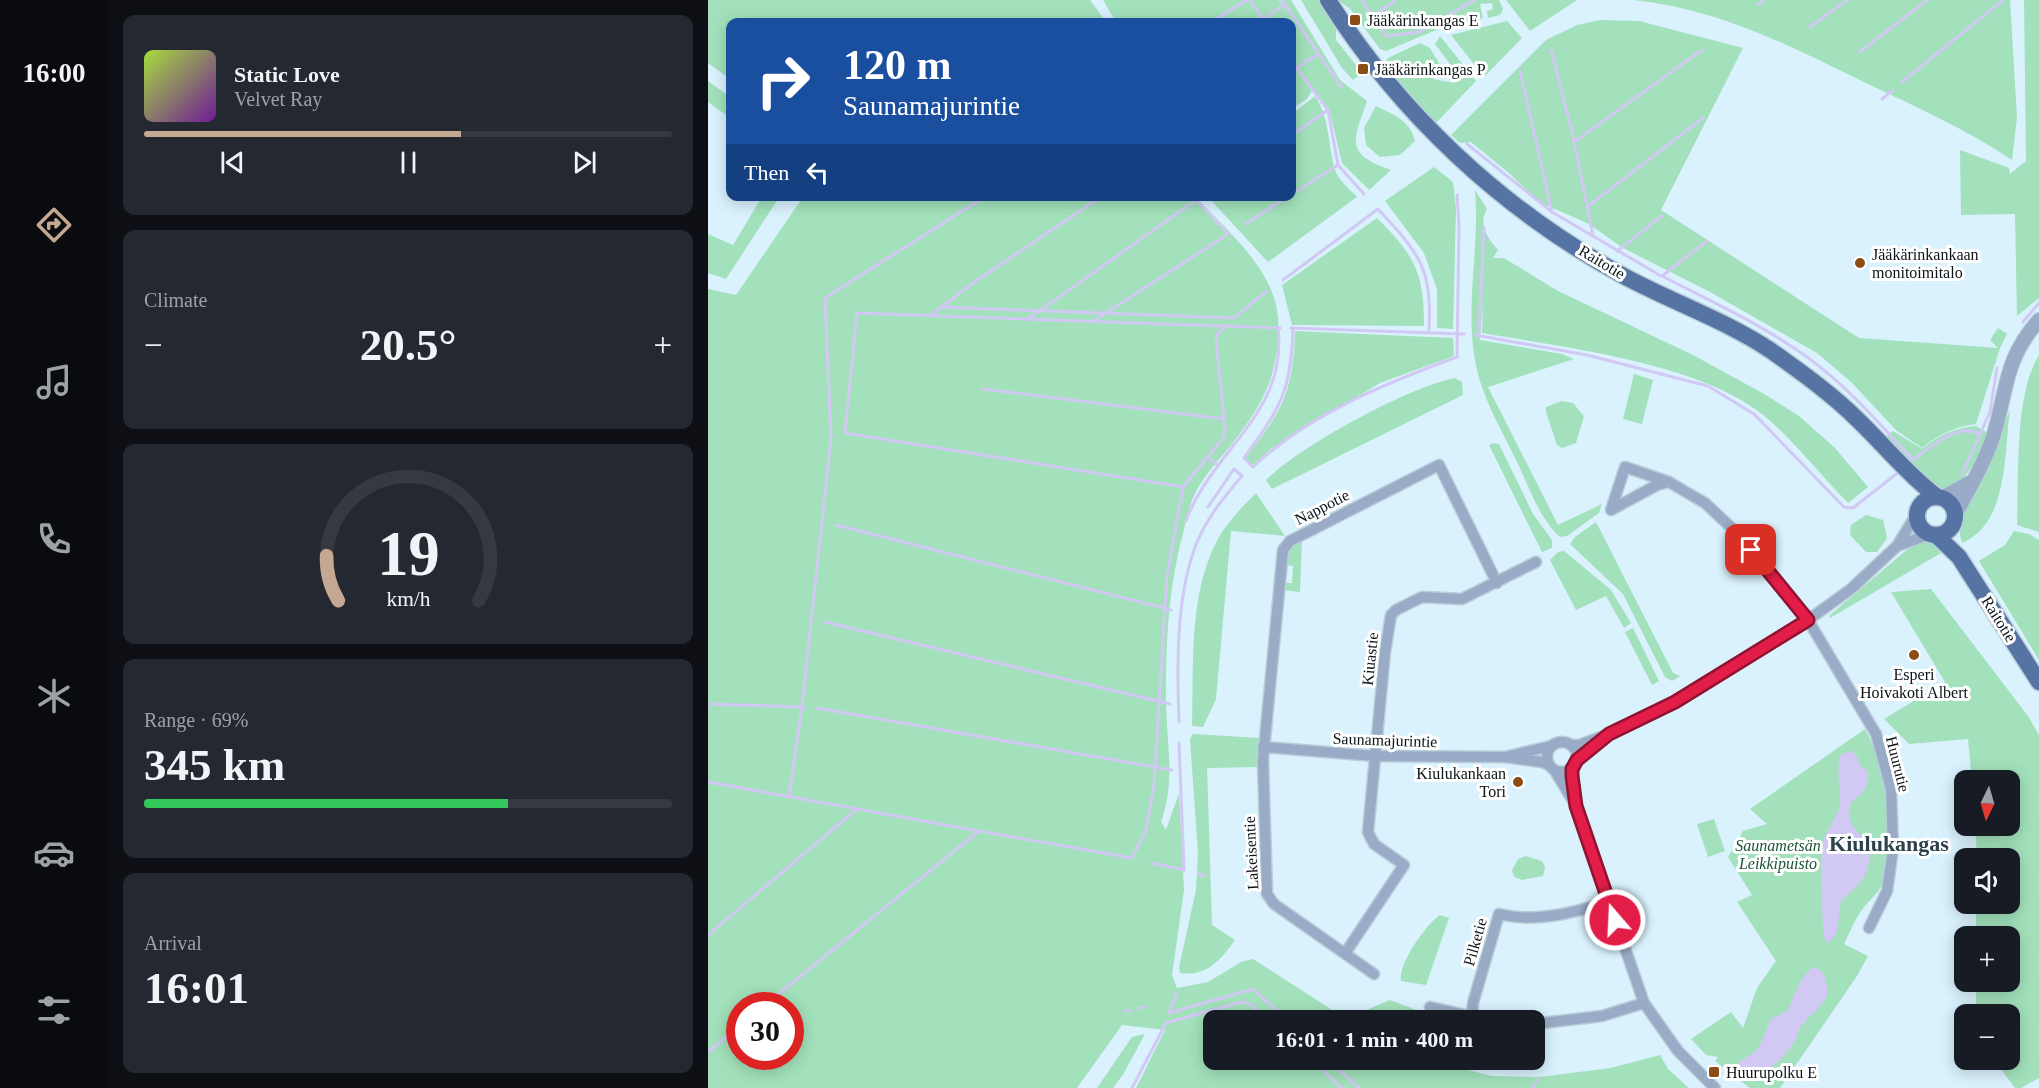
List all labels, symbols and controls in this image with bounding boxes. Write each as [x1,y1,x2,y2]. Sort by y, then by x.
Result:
place label: Jääkärinkangas E [1367,12,1479,30]
marker: Jääkärinkangas E [1348,13,1362,27]
icon: right [744,42,822,120]
text: 120 m [843,42,952,88]
text: 16:00 [23,58,86,88]
place label: Jääkärinkangas P [1375,61,1486,79]
text: Static Love [234,62,340,87]
marker: Jääkärinkangas P [1356,62,1370,76]
text: Velvet Ray [234,88,322,110]
text: Saunamajurintie [843,91,1020,121]
icon: previous [216,146,249,179]
icon: pause [392,146,425,179]
icon: next [568,146,601,179]
icon: left [801,156,834,189]
text: Then [744,160,789,185]
icon: directions [33,204,75,246]
street label: Raitotie [1576,242,1628,282]
place label: Jääkärinkankaan monitoimitalo [1872,246,1979,281]
marker: Jääkärinkankaan monitoimitalo [1853,256,1867,270]
text: Climate [144,289,207,311]
text: 20.5° [360,320,456,370]
text: − [144,327,163,363]
text: + [653,327,672,363]
icon: music [33,361,75,403]
street label: Nappotie [1292,486,1352,529]
icon: phone [33,518,75,560]
text: 19 [377,519,439,588]
pin [1725,524,1776,575]
icon: arrive [1734,533,1767,566]
text: km/h [386,587,430,611]
street label: Raitotie [1978,593,2020,645]
street label: Kiuastie [1359,632,1381,686]
marker: Esperi Hoivakoti Albert [1907,648,1921,662]
place label: Esperi Hoivakoti Albert [1860,666,1969,701]
icon: climate [33,675,75,717]
text: Range · 69% [144,709,248,731]
street label: Saunamajurintie [1332,730,1438,751]
street label: Huurutie [1883,734,1913,794]
text: 345 km [144,740,285,790]
place label: Kiulukankaan Tori [1416,765,1507,800]
north arrow [1954,770,2020,836]
map controls [1954,770,2020,1070]
marker: Kiulukankaan Tori [1511,775,1525,789]
street label: Lakeisentie [1241,816,1261,890]
district label: Kiulukangas [1829,831,1949,856]
icon: car [33,832,75,874]
park label: Saunametsän Leikkipuisto [1735,837,1821,873]
button: sound [1954,848,2020,914]
position arrow [1583,888,1647,952]
street label: Pilketie [1460,916,1490,968]
button: + [1954,926,2020,992]
text: Arrival [144,932,202,954]
text: 16:01 [144,963,249,1013]
icon: filters [33,989,75,1031]
speed limit sign: 30 [726,992,804,1070]
button: − [1954,1004,2020,1070]
text: 16:01 · 1 min · 400 m [1275,1027,1473,1052]
place label: Huurupolku E [1726,1064,1817,1082]
marker: Huurupolku E [1707,1065,1721,1079]

